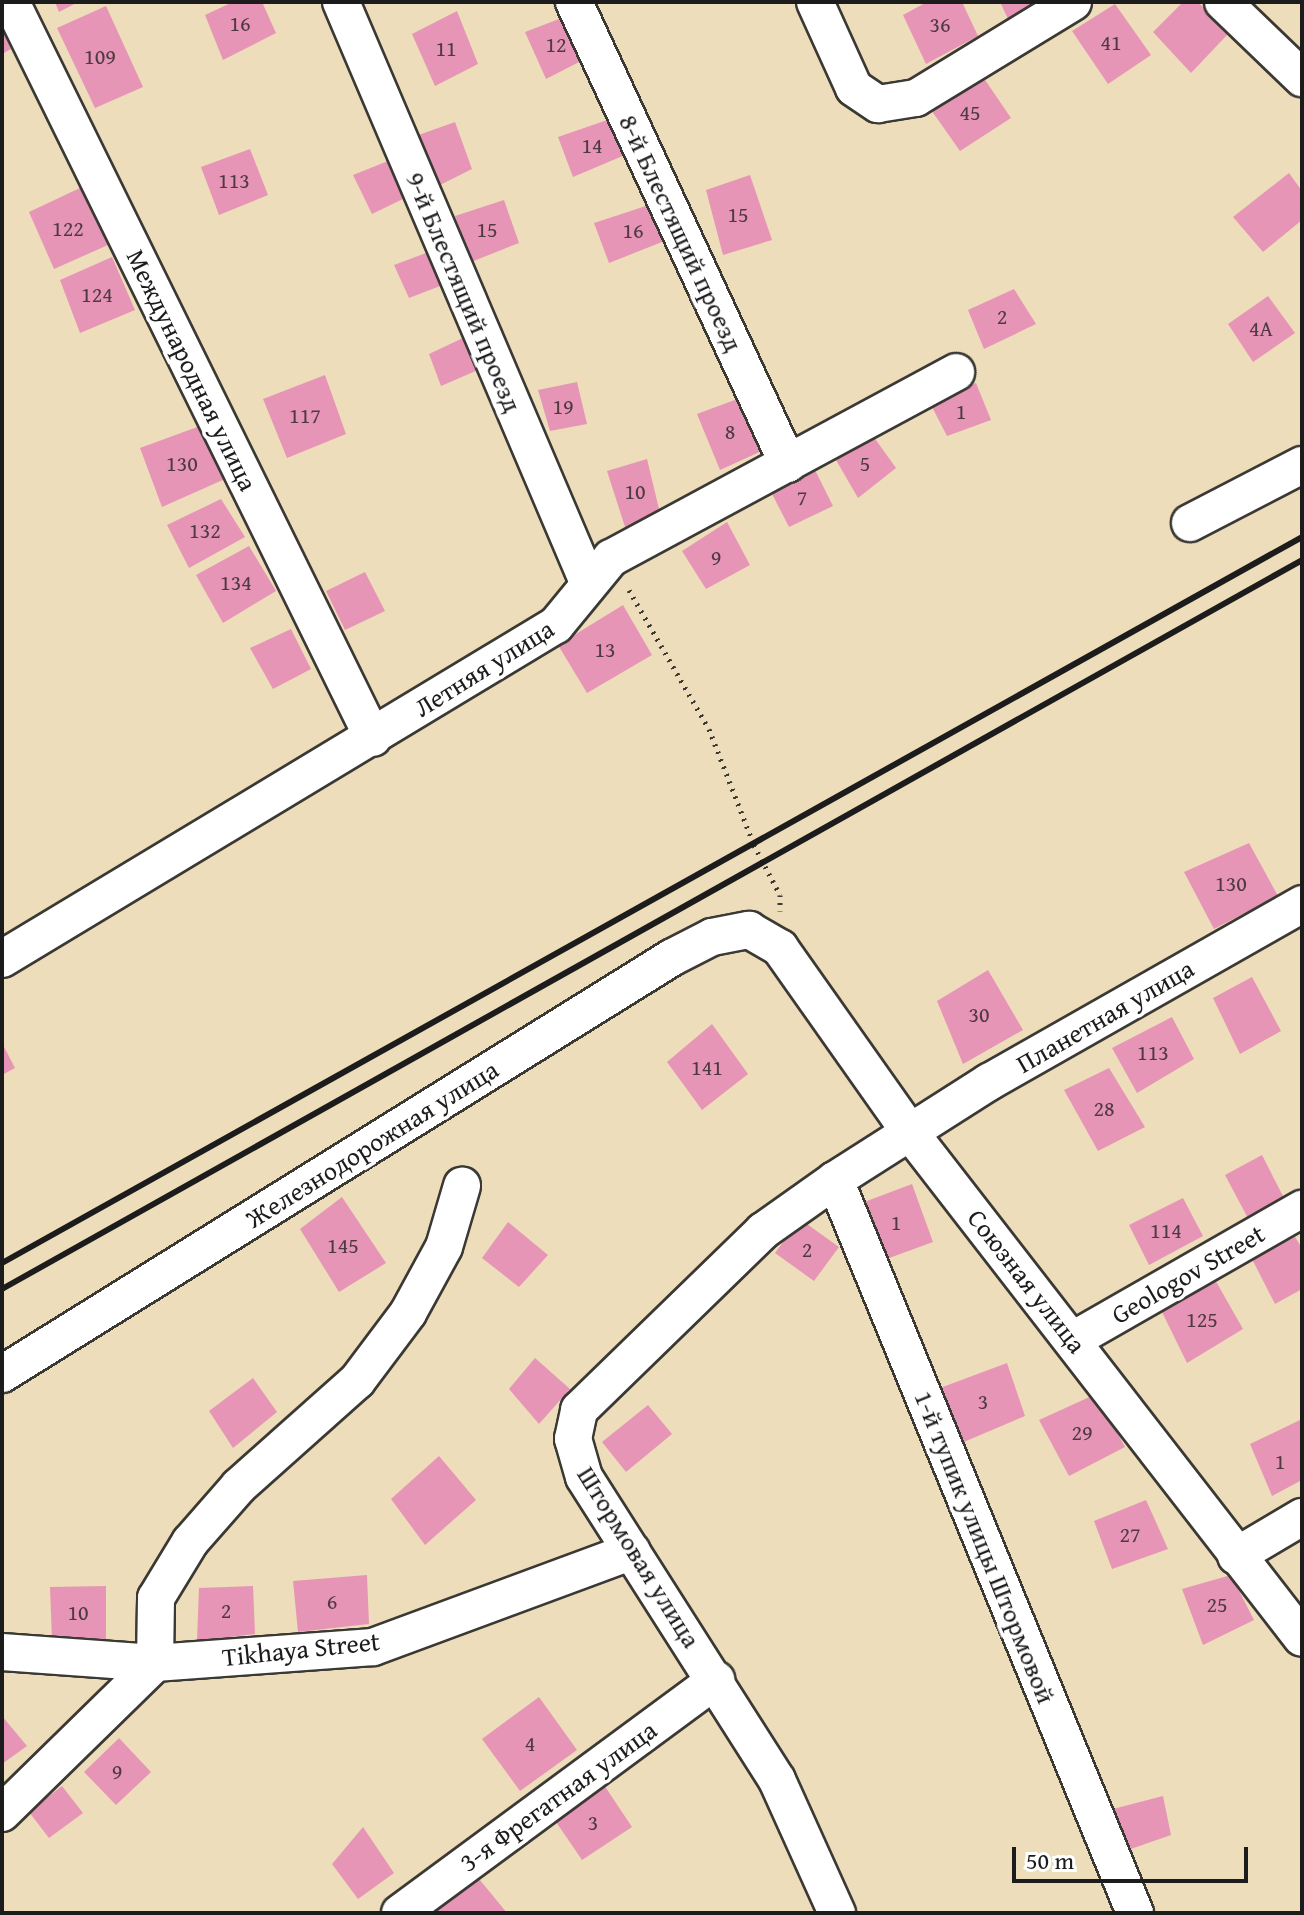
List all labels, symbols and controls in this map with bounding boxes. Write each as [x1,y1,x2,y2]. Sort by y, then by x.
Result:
house number: 16 [229,11,251,37]
house number: 36 [929,12,951,38]
house number: 41 [1100,30,1122,56]
house number: 12 [545,32,567,58]
house number: 11 [435,36,457,62]
house number: 109 [84,44,116,70]
house number: 45 [959,100,981,126]
street label: 8-й Блестящий проезд [612,110,750,356]
house number: 14 [581,133,603,159]
street label: 9-й Блестящий проезд [399,167,529,417]
house number: 113 [218,168,250,194]
house number: 15 [727,202,749,228]
house number: 122 [52,216,84,242]
house number: 15 [476,217,498,243]
house number: 16 [622,218,644,244]
street label: Международная улица [120,244,264,496]
house number: 124 [81,282,113,308]
house number: 2 [997,304,1007,330]
house number: 4А [1249,316,1273,342]
house number: 19 [552,394,574,420]
house number: 1 [956,399,966,425]
house number: 117 [289,403,321,429]
house number: 8 [725,419,735,445]
house number: 130 [166,451,198,477]
house number: 5 [860,451,870,477]
house number: 10 [624,479,646,505]
house number: 7 [797,485,807,511]
house number: 132 [189,518,221,544]
house number: 9 [711,545,721,571]
house number: 134 [220,570,252,596]
street label: Летняя улица [408,613,560,723]
house number: 13 [594,637,616,663]
house number: 130 [1215,871,1247,897]
street label: Планетная улица [1011,953,1199,1079]
house number: 30 [968,1002,990,1028]
house number: 113 [1137,1040,1169,1066]
street label: Железнодорожная улица [240,1053,504,1235]
house number: 141 [691,1055,723,1081]
house number: 28 [1093,1096,1115,1122]
street label: Союзная улица [961,1203,1093,1359]
house number: 1 [891,1210,901,1236]
street label: Geologov Street [1106,1218,1270,1330]
house number: 114 [1150,1218,1182,1244]
house number: 145 [327,1233,359,1259]
house number: 2 [802,1237,812,1263]
house number: 125 [1186,1307,1218,1333]
street label: 1-й тупик улицы Штормовой [908,1386,1062,1708]
house number: 3 [978,1389,988,1415]
house number: 29 [1071,1420,1093,1446]
house number: 1 [1275,1449,1285,1475]
street label: Штормовая улица [571,1461,707,1653]
house number: 27 [1119,1522,1141,1548]
house number: 6 [327,1589,337,1615]
house number: 25 [1206,1592,1228,1618]
house number: 2 [221,1598,231,1624]
house number: 10 [67,1600,89,1626]
street label: Tikhaya Street [221,1625,381,1673]
street label: 3-я Фрегатная улица [453,1714,663,1878]
house number: 4 [525,1731,535,1757]
house number: 9 [112,1759,122,1785]
house number: 3 [588,1810,598,1836]
scale bar [1016,1831,1252,1881]
text: 50 m [1026,1843,1074,1878]

